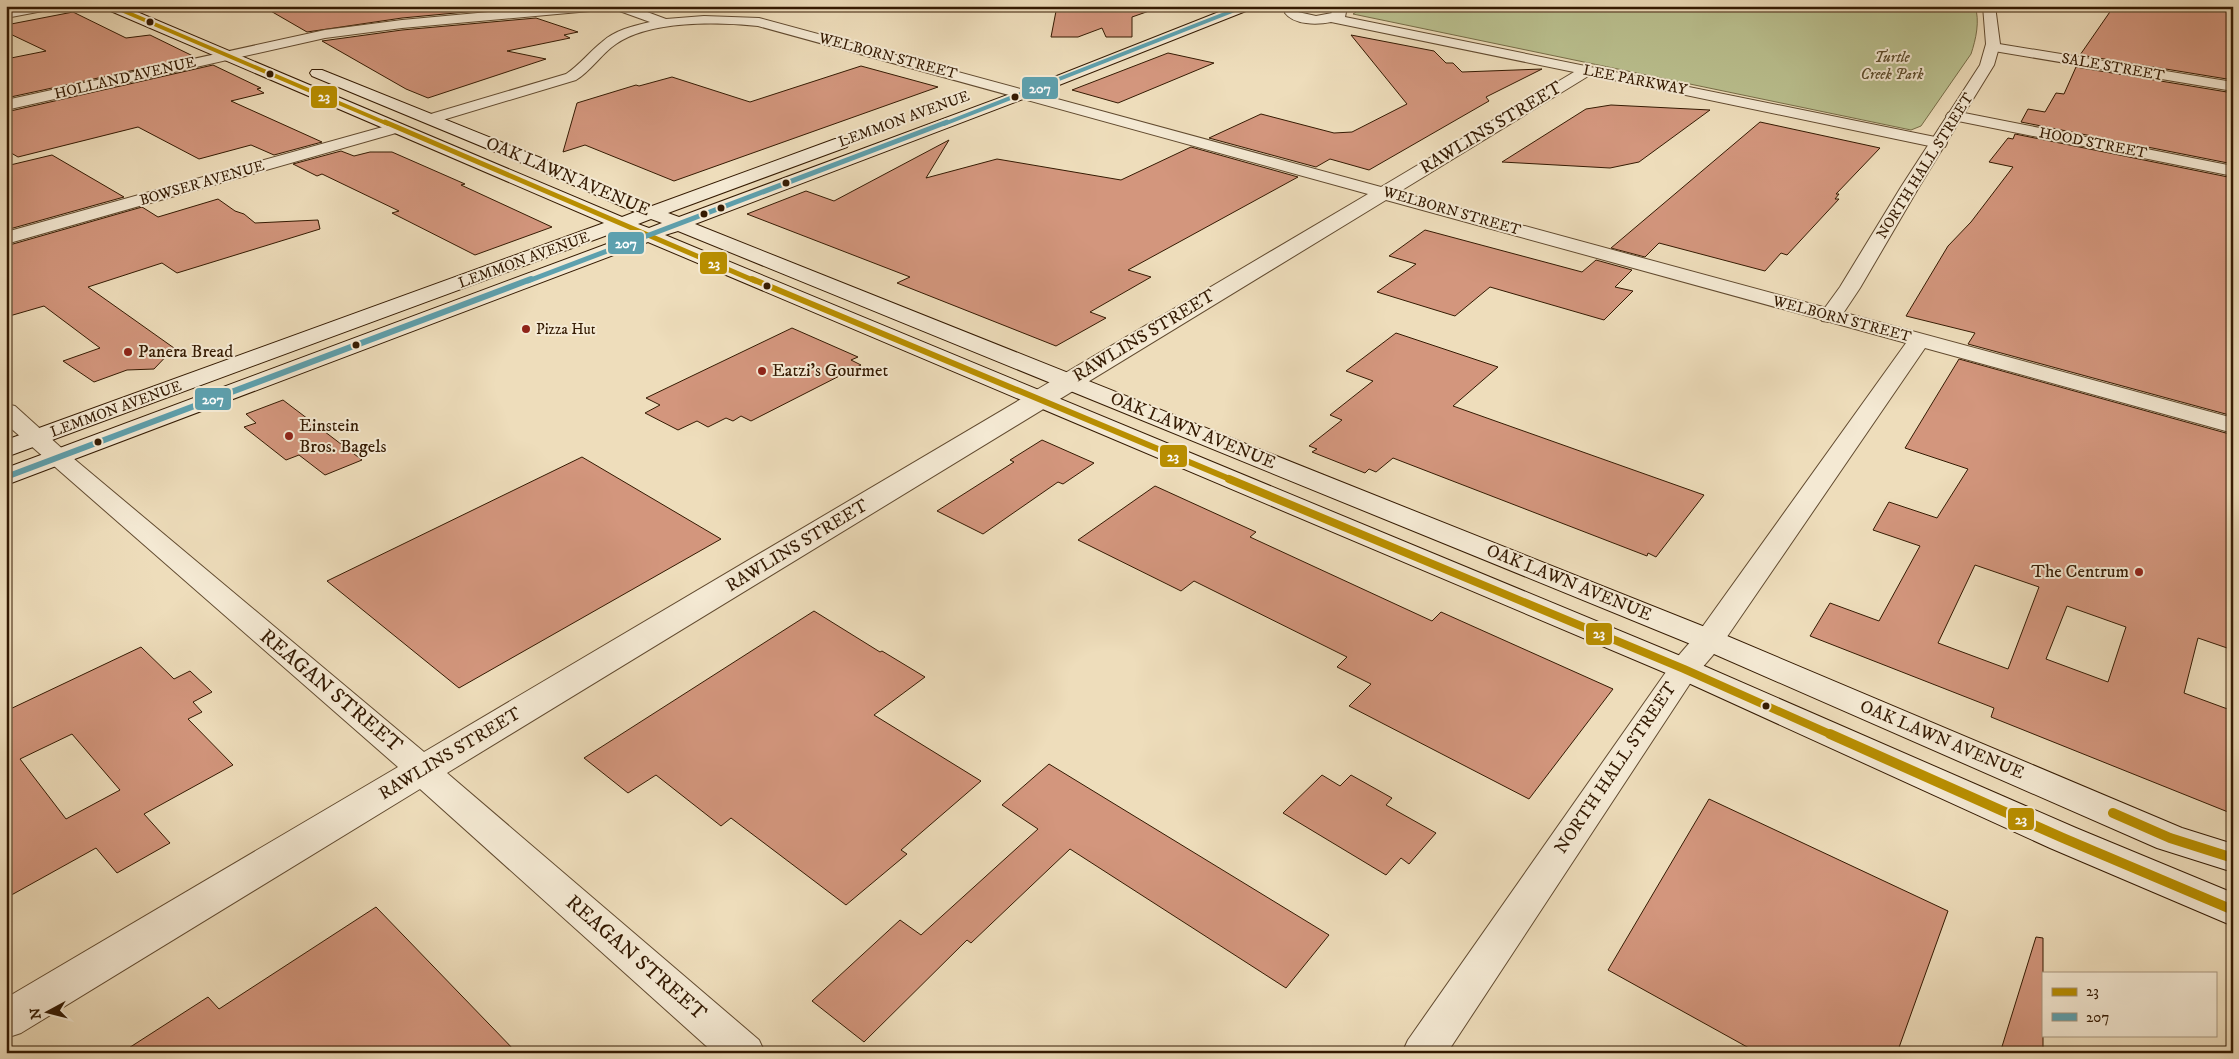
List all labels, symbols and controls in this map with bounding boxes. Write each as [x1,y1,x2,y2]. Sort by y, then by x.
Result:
unlabelled marker [145,17,155,27]
street label: WELBORN STREET [816,28,960,84]
park label: Turtle Creek Park [1860,48,1924,84]
street label: SALE STREET [2060,49,2166,85]
street label: HOLLAND AVENUE [52,52,198,104]
street label: LEE PARKWAY [1581,61,1689,99]
unlabelled marker [265,69,275,79]
line badge: 207 [1021,76,1059,100]
street label: RAWLINS STREET [1416,77,1566,179]
text: 207 [1029,80,1051,98]
line badge: 23 [310,85,338,109]
street label: LEMMON AVENUE [836,86,973,152]
text: 23 [318,88,330,106]
street label: NORTH HALL STREET [1872,89,1978,243]
unlabelled marker [1010,92,1020,102]
street label: HOOD STREET [2037,123,2149,163]
street label: OAK LAWN AVENUE [482,132,654,222]
street label: BOWSER AVENUE [137,156,267,210]
unlabelled marker [781,178,791,188]
street label: WELBORN STREET [1380,182,1524,240]
unlabelled marker [716,203,726,213]
unlabelled marker [699,209,709,219]
street label: LEMMON AVENUE [456,227,593,293]
line badge: 207 [607,231,645,255]
text: 207 [615,235,637,253]
line badge: 23 [699,251,728,275]
text: 23 [708,255,720,273]
unlabelled marker [762,281,772,291]
street label: RAWLINS STREET [1069,285,1219,387]
street label: WELBORN STREET [1770,291,1914,347]
place label: Pizza Hut [536,320,596,339]
marker: Pizza Hut [520,323,532,335]
unlabelled marker [351,340,361,350]
place label: Panera Bread [138,341,233,363]
marker: Panera Bread [122,346,134,358]
place label: Eatzi's Gourmet [772,360,888,382]
marker: Eatzi's Gourmet [756,365,768,377]
street label: LEMMON AVENUE [48,376,185,442]
line badge: 207 [194,387,232,411]
street label: OAK LAWN AVENUE [1107,388,1279,474]
text: 207 [202,391,224,409]
place label: Einstein Bros. Bagels [299,415,387,458]
marker: Einstein Bros. Bagels [283,430,295,442]
unlabelled marker [93,437,103,447]
line badge: 23 [1159,444,1188,468]
text: 23 [1167,448,1179,466]
street label: RAWLINS STREET [722,495,872,597]
street label: OAK LAWN AVENUE [1483,540,1655,626]
place label: The Centrum [2031,561,2129,583]
marker: The Centrum [2133,566,2145,578]
line badge: 23 [1585,622,1613,646]
street label: REAGAN STREET [254,624,408,758]
text: 23 [1593,625,1605,643]
street label: NORTH HALL STREET [1550,678,1682,858]
street label: OAK LAWN AVENUE [1856,695,2028,785]
unlabelled marker [1761,701,1771,711]
street label: RAWLINS STREET [375,703,525,805]
line badge: 23 [2007,807,2035,831]
text: 23 [2015,811,2027,829]
street label: REAGAN STREET [560,890,712,1026]
legend [2042,972,2216,1036]
text: 23 [2086,982,2099,1001]
north arrow [22,986,72,1036]
text: N [26,1006,46,1020]
text: 207 [2086,1008,2109,1027]

